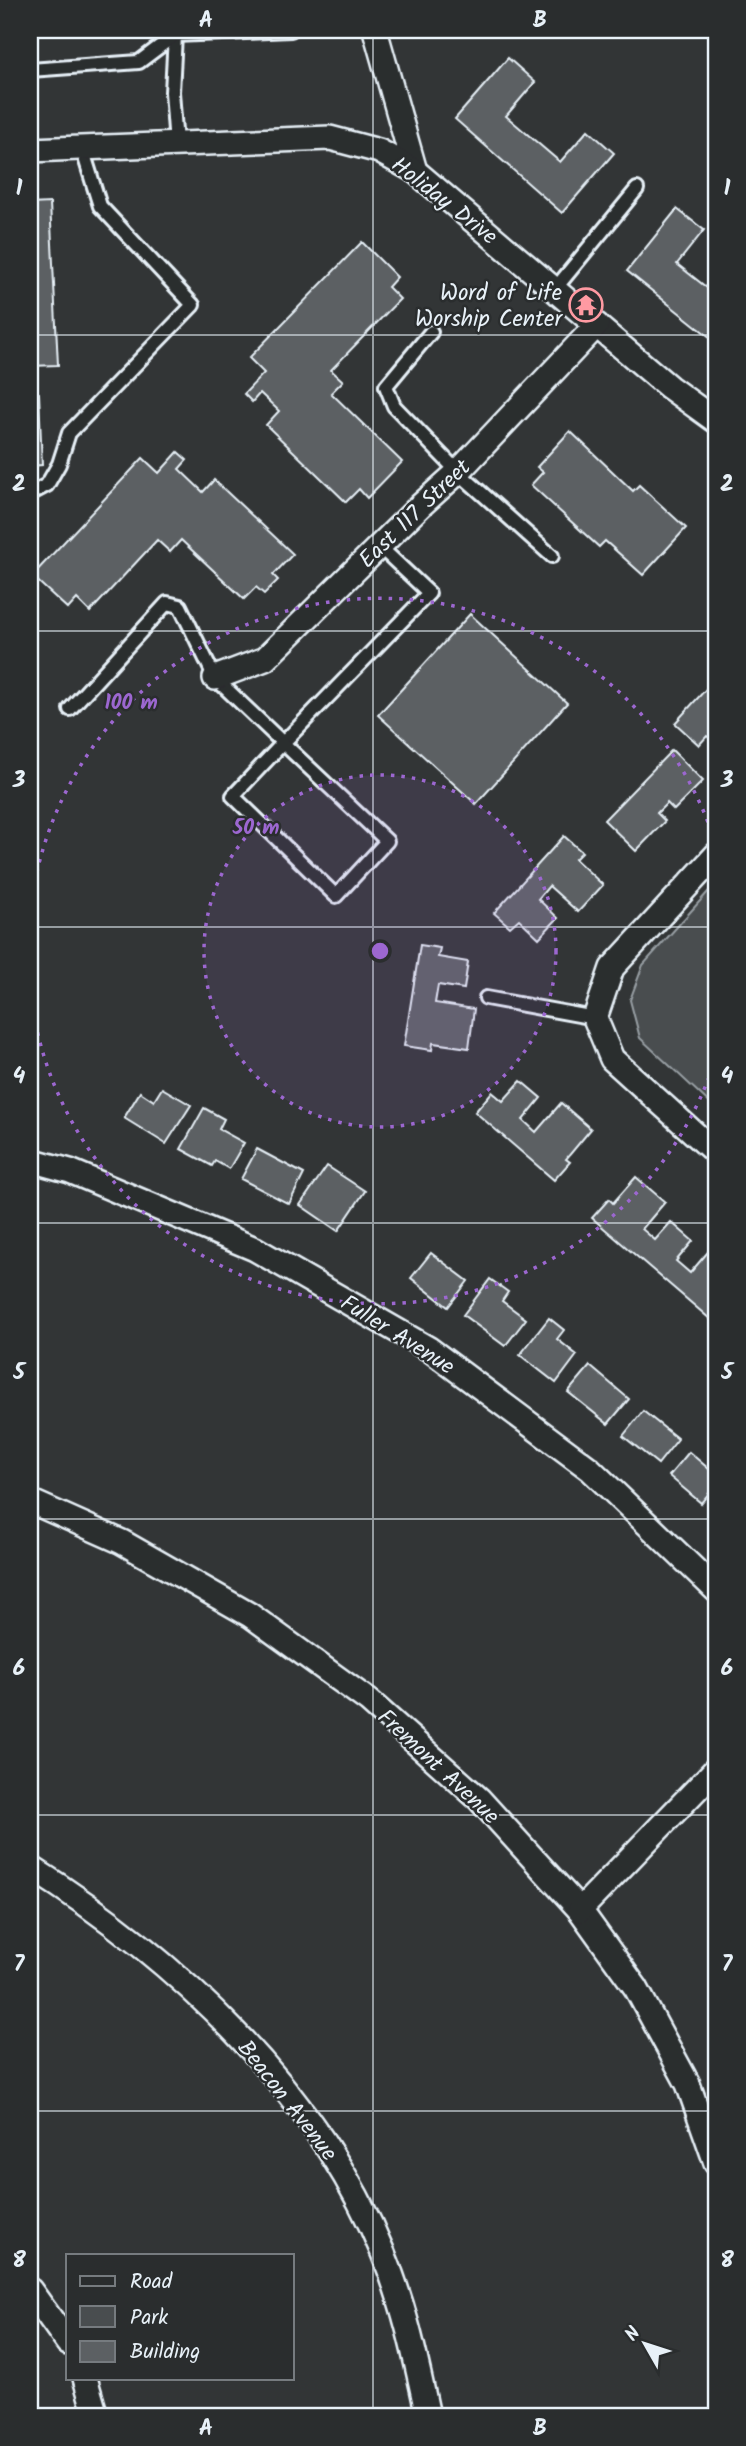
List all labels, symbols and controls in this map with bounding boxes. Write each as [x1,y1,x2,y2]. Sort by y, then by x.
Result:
text: A [199,3,213,39]
text: B [533,3,547,39]
street label: Holiday Drive [383,148,505,255]
text: 1 [16,171,23,207]
text: 1 [724,171,731,207]
place label: Word of Life Worship Center [415,276,563,338]
temple icon: Word of Life Worship Center [567,286,605,324]
street label: East 117 Street [351,450,481,578]
text: 2 [12,467,26,503]
text: 2 [720,467,734,503]
text: 100 m [104,687,158,720]
text: 3 [12,763,26,799]
text: 3 [720,763,734,799]
text: 50 m [232,812,279,845]
centre of rings [368,939,392,963]
text: 4 [13,1059,26,1095]
text: 4 [721,1059,734,1095]
street label: Fuller Avenue [333,1286,461,1385]
text: 5 [12,1355,27,1391]
text: 5 [720,1355,735,1391]
text: 6 [13,1651,25,1687]
text: 6 [721,1651,733,1687]
street label: Fremont Avenue [368,1701,507,1834]
text: 7 [14,1947,26,1983]
text: 7 [722,1947,734,1983]
street label: Beacon Avenue [227,2033,345,2170]
text: 8 [12,2243,26,2279]
text: 8 [720,2243,734,2279]
legend [66,2254,294,2380]
text: Road [130,2266,173,2299]
text: Park [130,2302,168,2335]
north arrow [610,2310,680,2380]
text: N [618,2320,649,2349]
text: Building [130,2336,200,2369]
text: A [199,2411,213,2446]
text: B [533,2411,547,2446]

